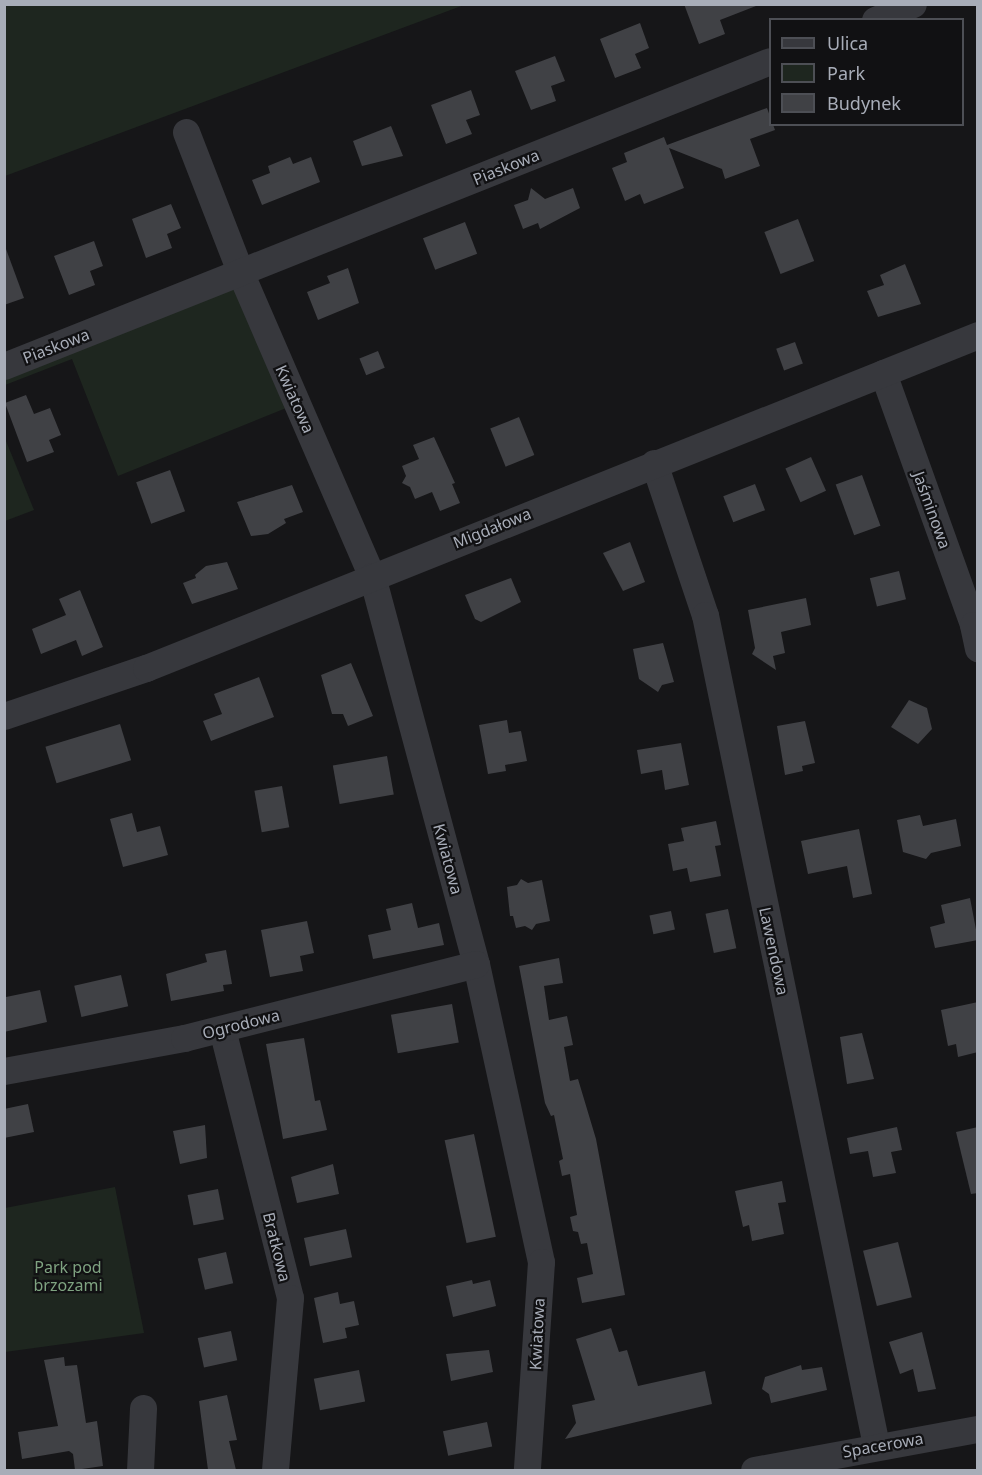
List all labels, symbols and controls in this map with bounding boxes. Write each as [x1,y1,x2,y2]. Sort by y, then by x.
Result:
legend [769,18,964,126]
text: Ulica [827,31,868,55]
text: Park [827,61,865,85]
text: Budynek [827,91,901,115]
street label: Piaskowa [470,145,542,189]
street label: Piaskowa [20,325,92,367]
street label: Kwiatowa [272,362,318,436]
street label: Jaśminowa [909,469,955,551]
street label: Migdałowa [450,504,534,552]
street label: Kwiatowa [429,822,467,896]
street label: Lawendowa [755,905,793,997]
street label: Ogrodowa [200,1005,282,1043]
street label: Bratkowa [259,1210,295,1284]
park label: Park pod brzozami [33,1257,103,1295]
street label: Kwiatowa [526,1297,548,1371]
street label: Spacerowa [841,1428,925,1462]

